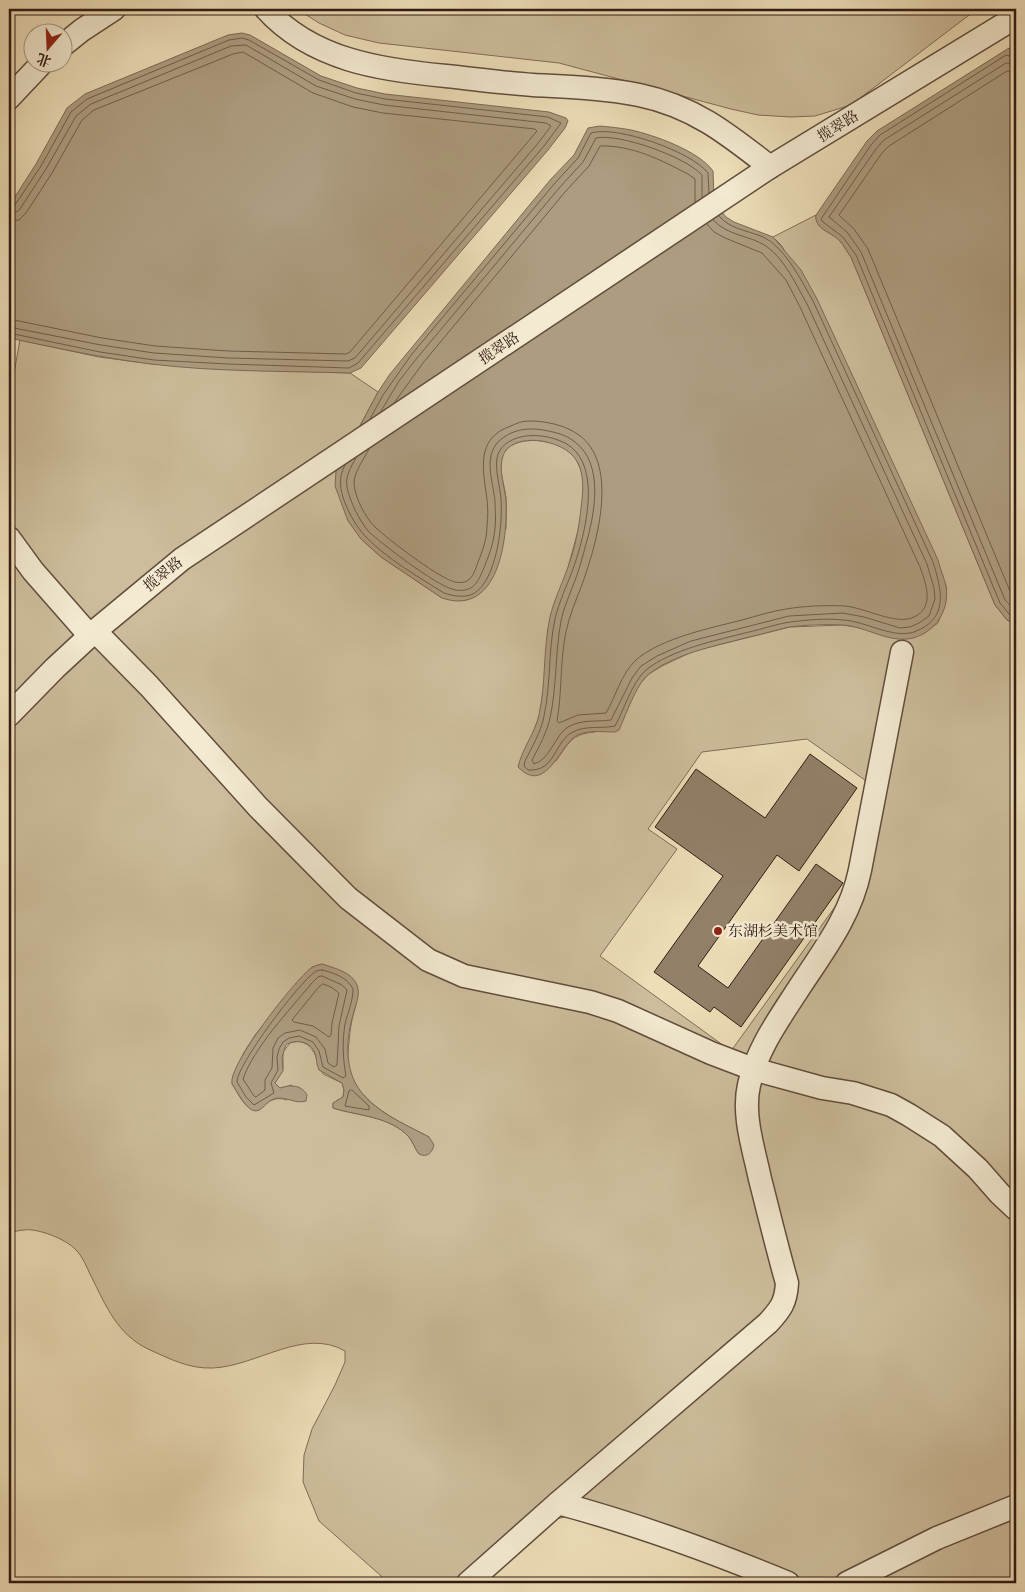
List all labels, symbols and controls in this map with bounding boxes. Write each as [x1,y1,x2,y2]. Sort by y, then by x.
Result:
north arrow [22,22,72,72]
text: 北 [35,49,54,70]
street label: 揽翠路 [814,106,862,146]
street label: 揽翠路 [475,328,523,369]
street label: 揽翠路 [140,553,187,596]
place label: 东湖杉美术馆 [728,922,818,941]
marker: 东湖杉美术馆 [712,925,724,937]

